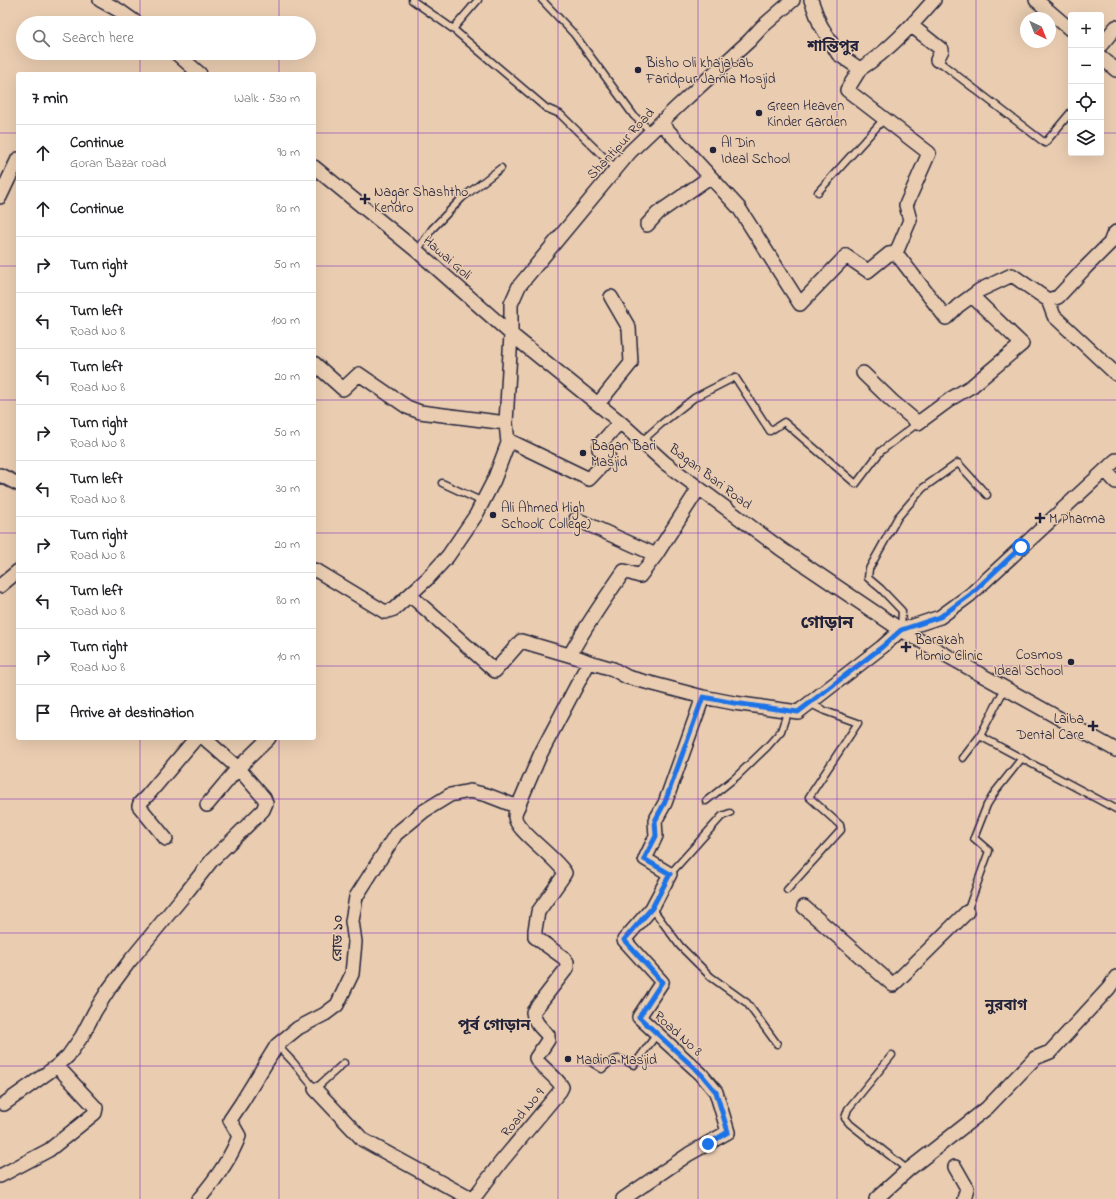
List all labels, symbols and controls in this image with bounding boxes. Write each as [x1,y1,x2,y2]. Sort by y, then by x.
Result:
north arrow [1020,12,1056,48]
map controls [1068,12,1104,156]
button: + [1068,12,1104,48]
search box [16,16,316,60]
icon: search [30,27,52,49]
text: Search here [62,27,134,49]
district label: শান্তিপুর [806,36,860,58]
button: − [1068,48,1104,84]
place label: Bisho Oli khajabab Faridpur Jamia Mosjid [645,53,776,90]
marker: Bisho Oli khajabab Faridpur Jamia Mosjid [633,65,643,75]
button: locate [1068,84,1104,120]
text: 7 min [32,86,68,111]
text: Walk · 530 m [234,89,300,108]
place label: Green Heaven Kinder Garden [767,96,847,133]
street label: Shantipur Road [582,103,660,185]
marker: Green Heaven Kinder Garden [754,108,764,118]
button: layers [1068,120,1104,156]
text: Continue [70,132,124,154]
place label: Al Din Ideal School [721,133,790,170]
icon: ahead [32,142,54,164]
text: 90 m [277,143,300,162]
marker: Al Din Ideal School [708,145,718,155]
text: Goran Bazar road [70,154,166,173]
place label: Nagar Shashtho Kendro [374,182,468,219]
marker: Nagar Shashtho Kendro [359,193,371,205]
icon: ahead [32,198,54,220]
text: Continue [70,198,124,220]
text: 80 m [276,199,300,218]
street label: Hawai Goli [418,231,476,285]
icon: right [32,254,54,276]
text: Turn right [70,254,128,276]
text: 50 m [274,255,300,274]
text: Turn left [70,300,123,322]
icon: left [32,310,54,332]
text: 100 m [271,311,300,330]
text: Road No 8 [70,322,125,341]
text: Turn left [70,356,123,378]
icon: left [32,366,54,388]
text: 20 m [275,367,300,386]
text: Road No 8 [70,378,125,397]
text: Turn right [70,412,128,434]
icon: right [32,422,54,444]
text: 50 m [274,423,300,442]
text: Road No 8 [70,434,125,453]
place label: Bagan Bari Masjid [590,436,656,473]
street label: Bagan Bari Road [663,438,756,516]
marker: Bagan Bari Masjid [578,448,588,458]
text: Turn left [70,468,123,490]
icon: left [32,478,54,500]
text: 30 m [276,479,300,498]
text: Road No 8 [70,490,125,509]
place label: Ali Ahmed High School( College) [501,498,591,536]
place label: M Pharma [1049,509,1105,530]
marker: Ali Ahmed High School( College) [488,510,498,520]
marker: M Pharma [1034,512,1046,524]
text: Turn right [70,524,128,546]
icon: right [32,534,54,556]
text: 20 m [275,535,300,554]
route start [1012,538,1030,556]
text: Road No 8 [70,546,125,565]
text: Turn left [70,580,123,602]
icon: left [32,590,54,612]
text: 80 m [276,591,300,610]
text: Road No 8 [70,602,125,621]
district label: গোড়ান [800,611,854,637]
place label: Barakah Homio Clinic [914,630,984,667]
text: Turn right [70,636,128,658]
marker: Barakah Homio Clinic [900,641,912,653]
place label: Cosmos Ideal School [994,645,1063,682]
icon: right [32,646,54,668]
text: 10 m [277,647,300,666]
marker: Cosmos Ideal School [1066,657,1076,667]
text: Road No 8 [70,658,125,677]
icon: arrive [32,702,54,724]
text: Arrive at destination [70,702,194,724]
place label: Laiba Dental Care [1016,709,1085,746]
marker: Laiba Dental Care [1087,720,1099,732]
street label: রোড ১০ [327,914,350,962]
district label: নুরবাগ [984,995,1028,1017]
street label: Road No 8 [649,1006,707,1062]
district label: পূর্ব গোড়ান [458,1014,531,1038]
place label: Madina Masjid [576,1050,657,1071]
marker: Madina Masjid [563,1054,573,1064]
street label: Road No 9 [496,1083,550,1142]
route end [699,1135,717,1153]

